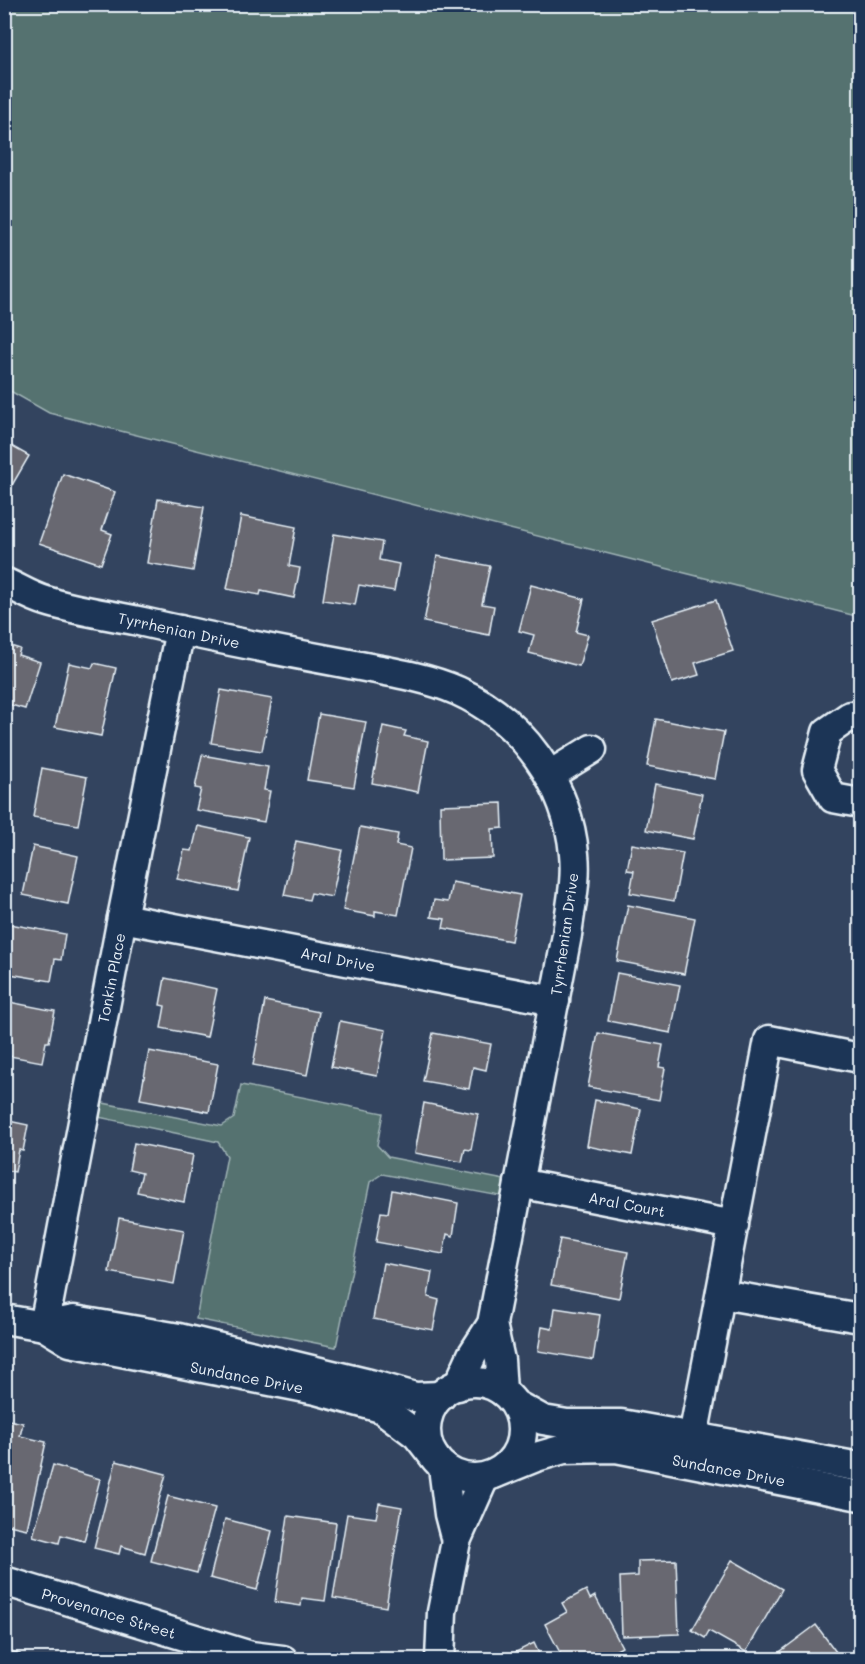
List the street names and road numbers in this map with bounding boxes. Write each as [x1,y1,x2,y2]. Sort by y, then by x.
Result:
street label: Tyrrhenian Drive [116,607,242,653]
street label: Tyrrhenian Drive [545,871,583,997]
street label: Tonkin Place [92,931,130,1025]
street label: Aral Drive [299,942,377,976]
street label: Aral Court [587,1187,667,1221]
street label: Sundance Drive [189,1356,305,1398]
street label: Sundance Drive [671,1449,787,1491]
street label: Provenance Street [39,1583,179,1643]

